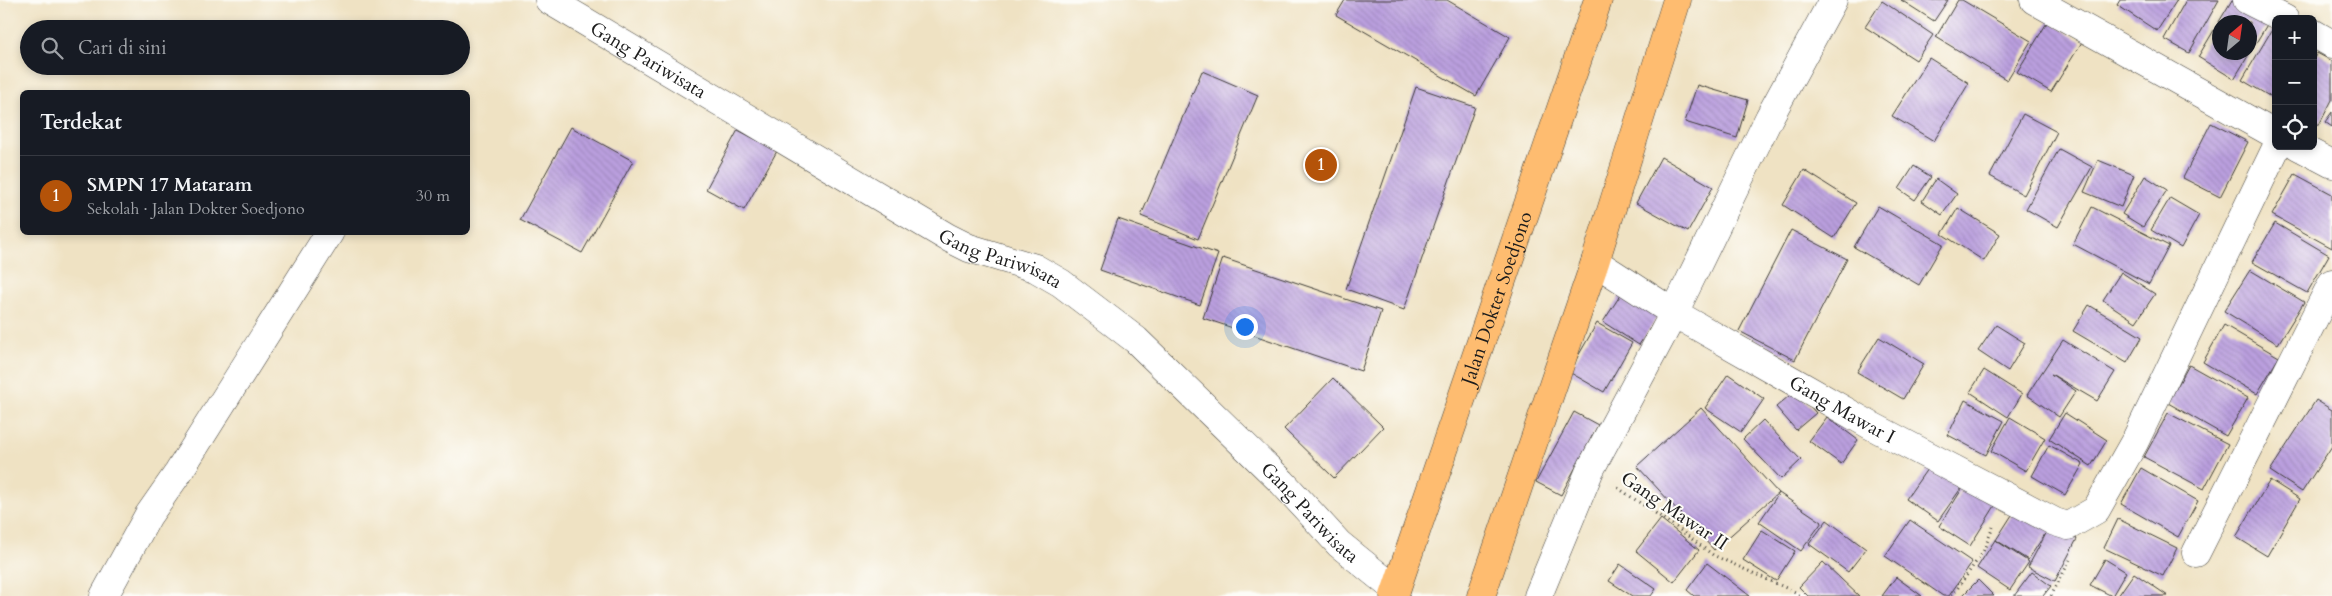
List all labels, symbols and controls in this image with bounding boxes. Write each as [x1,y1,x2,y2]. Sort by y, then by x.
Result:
north arrow [2212,15,2257,60]
map controls [2272,15,2317,150]
button: + [2272,15,2317,60]
street label: Gang Pariwisata [585,16,711,105]
search box [20,20,470,75]
icon: search [38,34,66,62]
text: Cari di sini [78,35,167,61]
button: − [2272,60,2317,105]
button: locate [2272,105,2317,150]
text: Terdekat [40,108,122,137]
pin: 1 [1305,146,1337,184]
text: SMPN 17 Mataram [87,172,252,198]
text: 1 [52,185,60,207]
text: 30 m [416,185,450,207]
text: Sekolah · Jalan Dokter Soedjono [87,198,305,220]
street label: Jalan Dokter Soedjono [1454,208,1539,391]
street label: Gang Pariwisata [933,223,1067,295]
your location [1232,314,1258,340]
street label: Gang Mawar I [1784,370,1900,450]
street label: Gang Pariwisata [1255,457,1364,569]
street label: Gang Mawar II [1616,465,1733,556]

